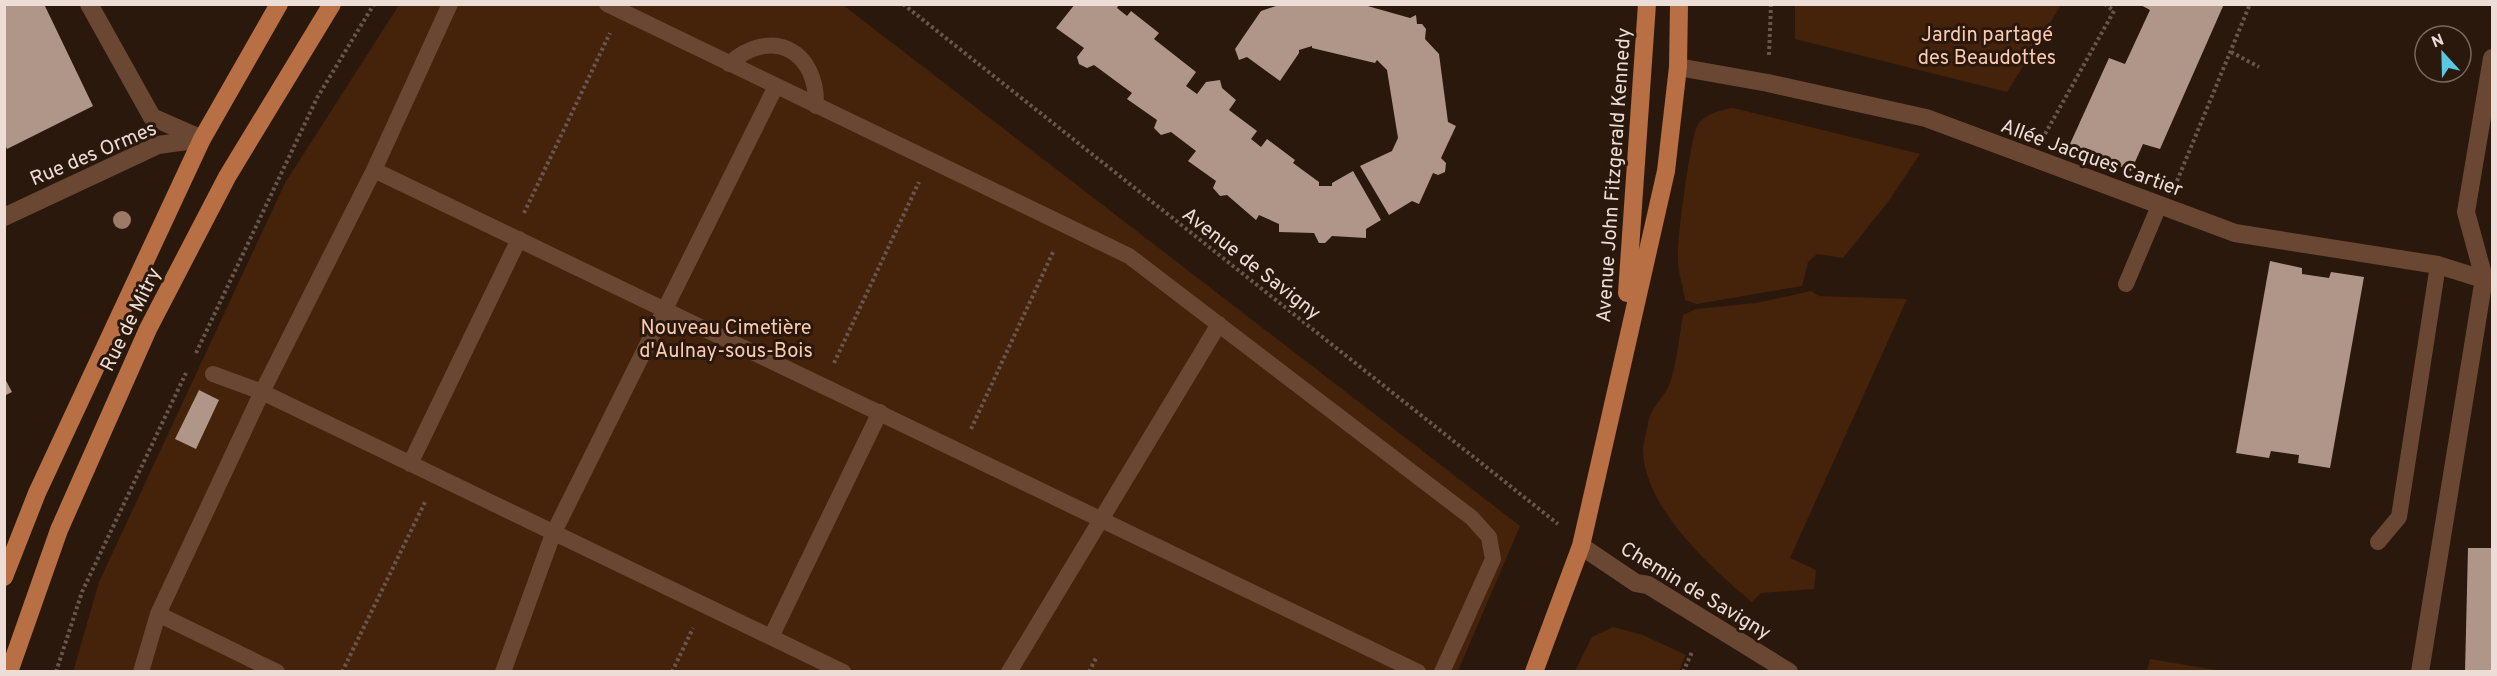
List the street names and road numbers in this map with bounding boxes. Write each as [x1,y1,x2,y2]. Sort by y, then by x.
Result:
street label: Avenue John Fitzgerald Kennedy [1592,27,1638,323]
street label: Allée Jacques Cartier [1997,114,2186,204]
street label: Rue des Ormes [27,116,161,193]
street label: Avenue de Savigny [1176,202,1325,327]
street label: Rue de Mitry [95,263,168,376]
street label: Chemin de Savigny [1615,537,1775,647]

